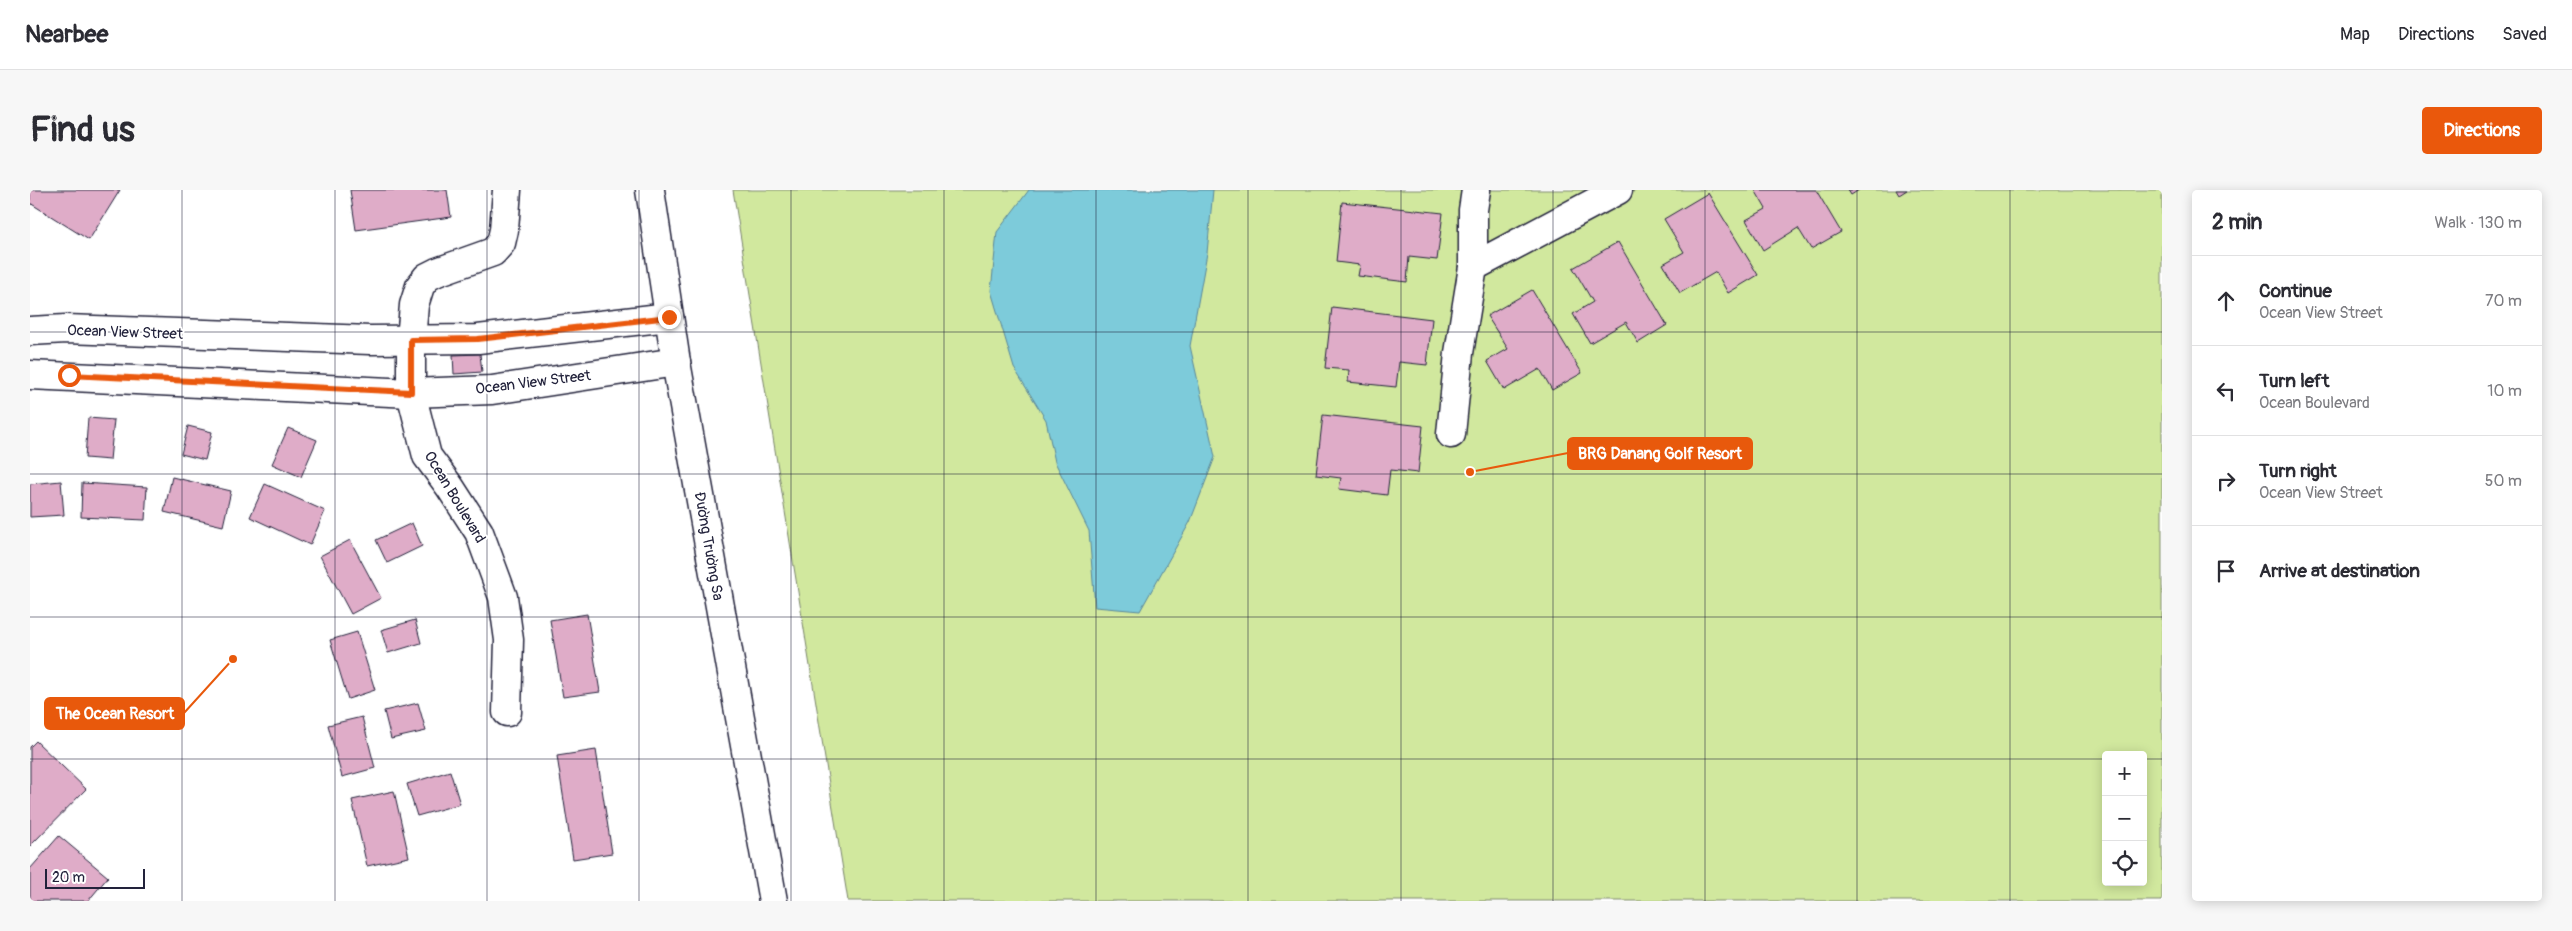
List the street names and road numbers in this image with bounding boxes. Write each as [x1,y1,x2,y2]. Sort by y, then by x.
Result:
street label: Ocean View Street [67,321,184,344]
street label: Ocean View Street [474,366,593,399]
street label: Ocean Boulevard [420,448,489,547]
street label: Đường Trường Sa [690,490,727,602]

